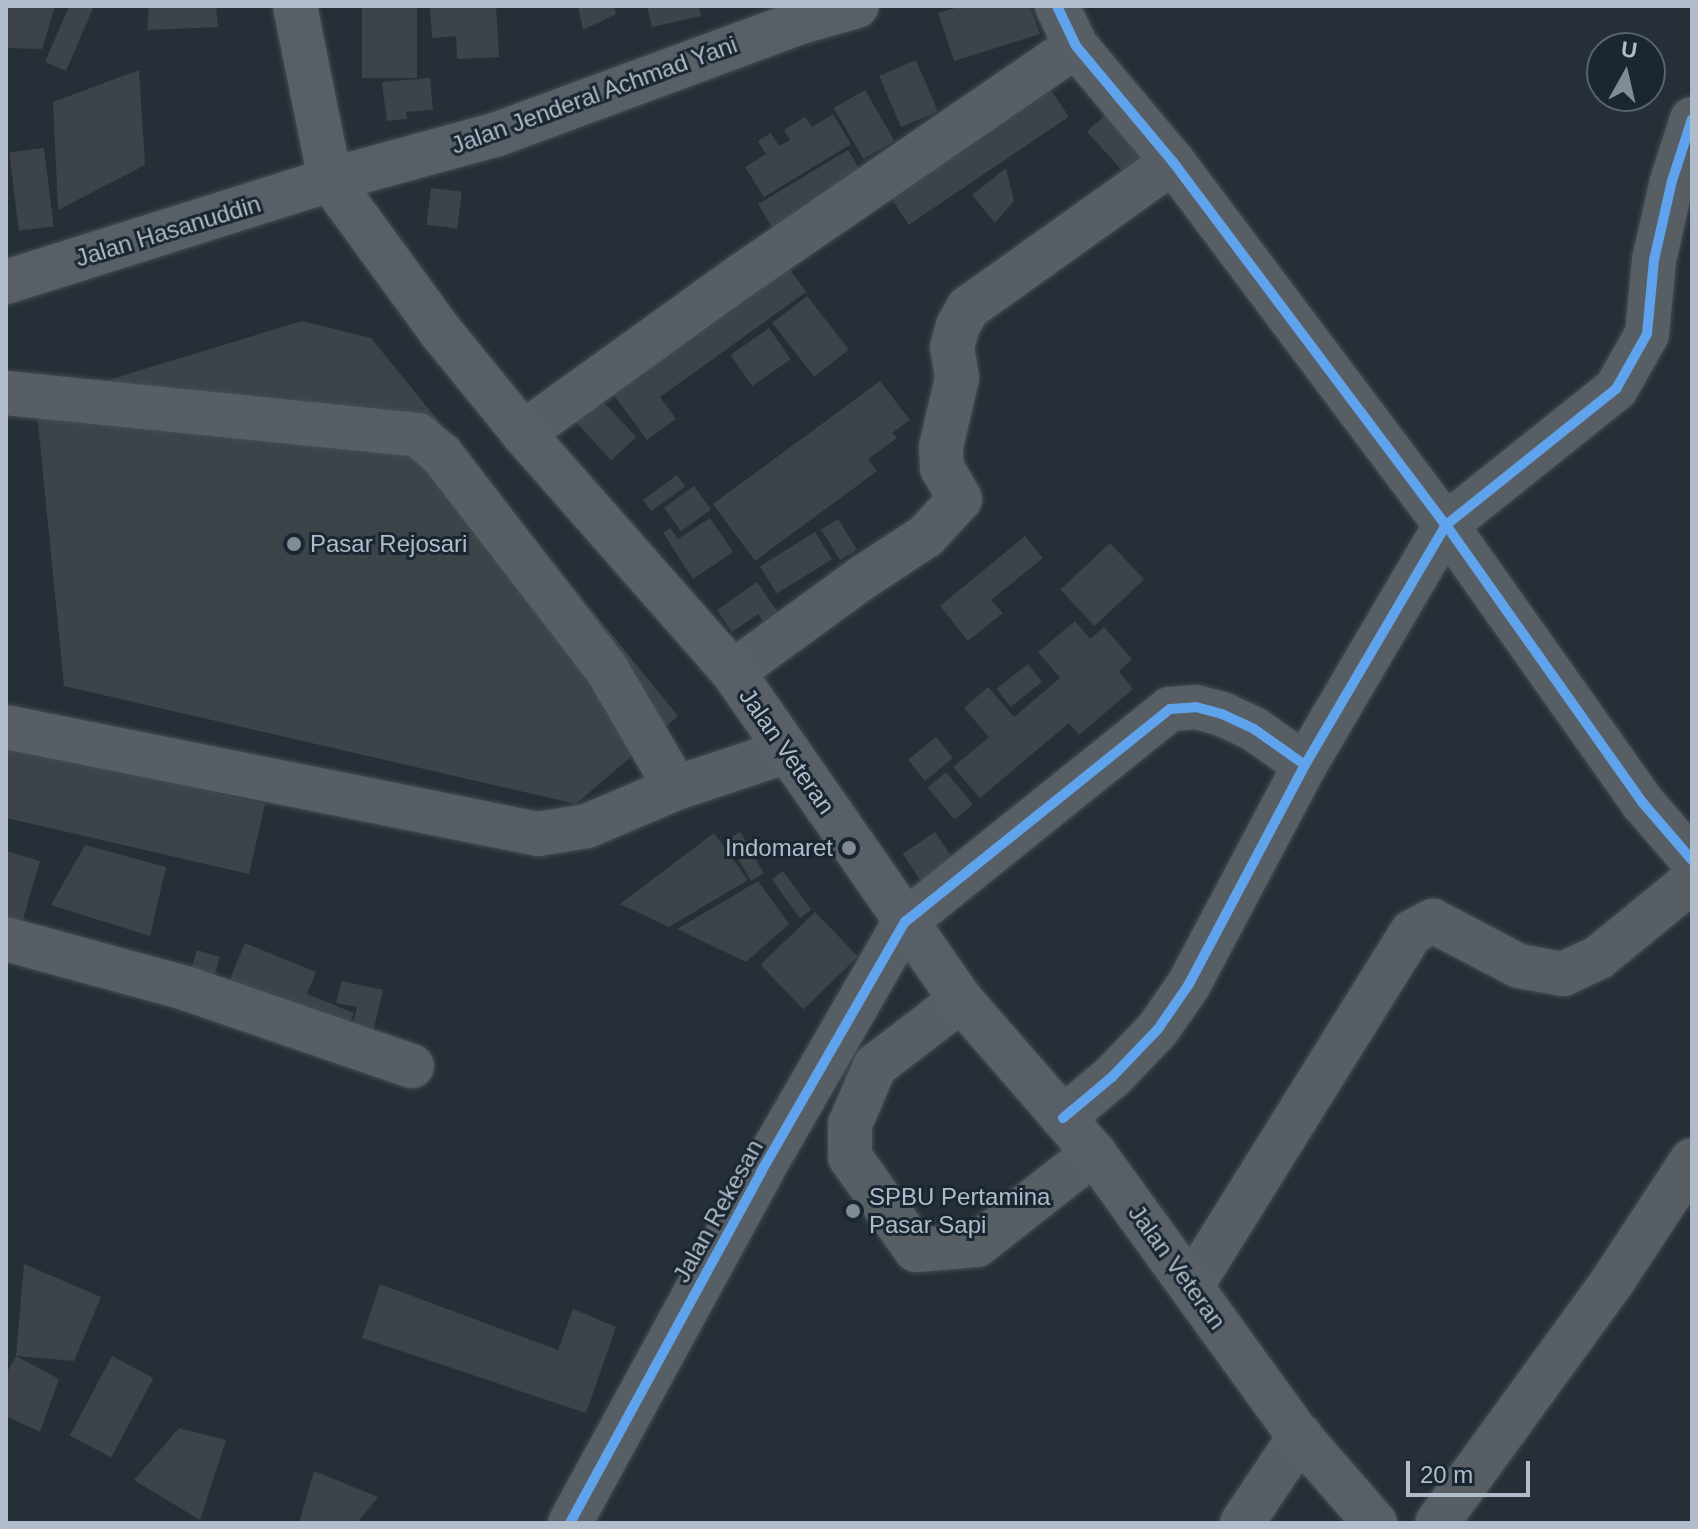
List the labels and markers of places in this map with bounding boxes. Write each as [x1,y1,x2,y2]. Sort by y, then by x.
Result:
place label: Pasar Rejosari [310,530,467,558]
marker: Pasar Rejosari [285,535,303,553]
place label: Indomaret [725,834,833,862]
marker: Indomaret [840,839,858,857]
place label: SPBU Pertamina Pasar Sapi [869,1183,1050,1239]
marker: SPBU Pertamina Pasar Sapi [844,1202,862,1220]

